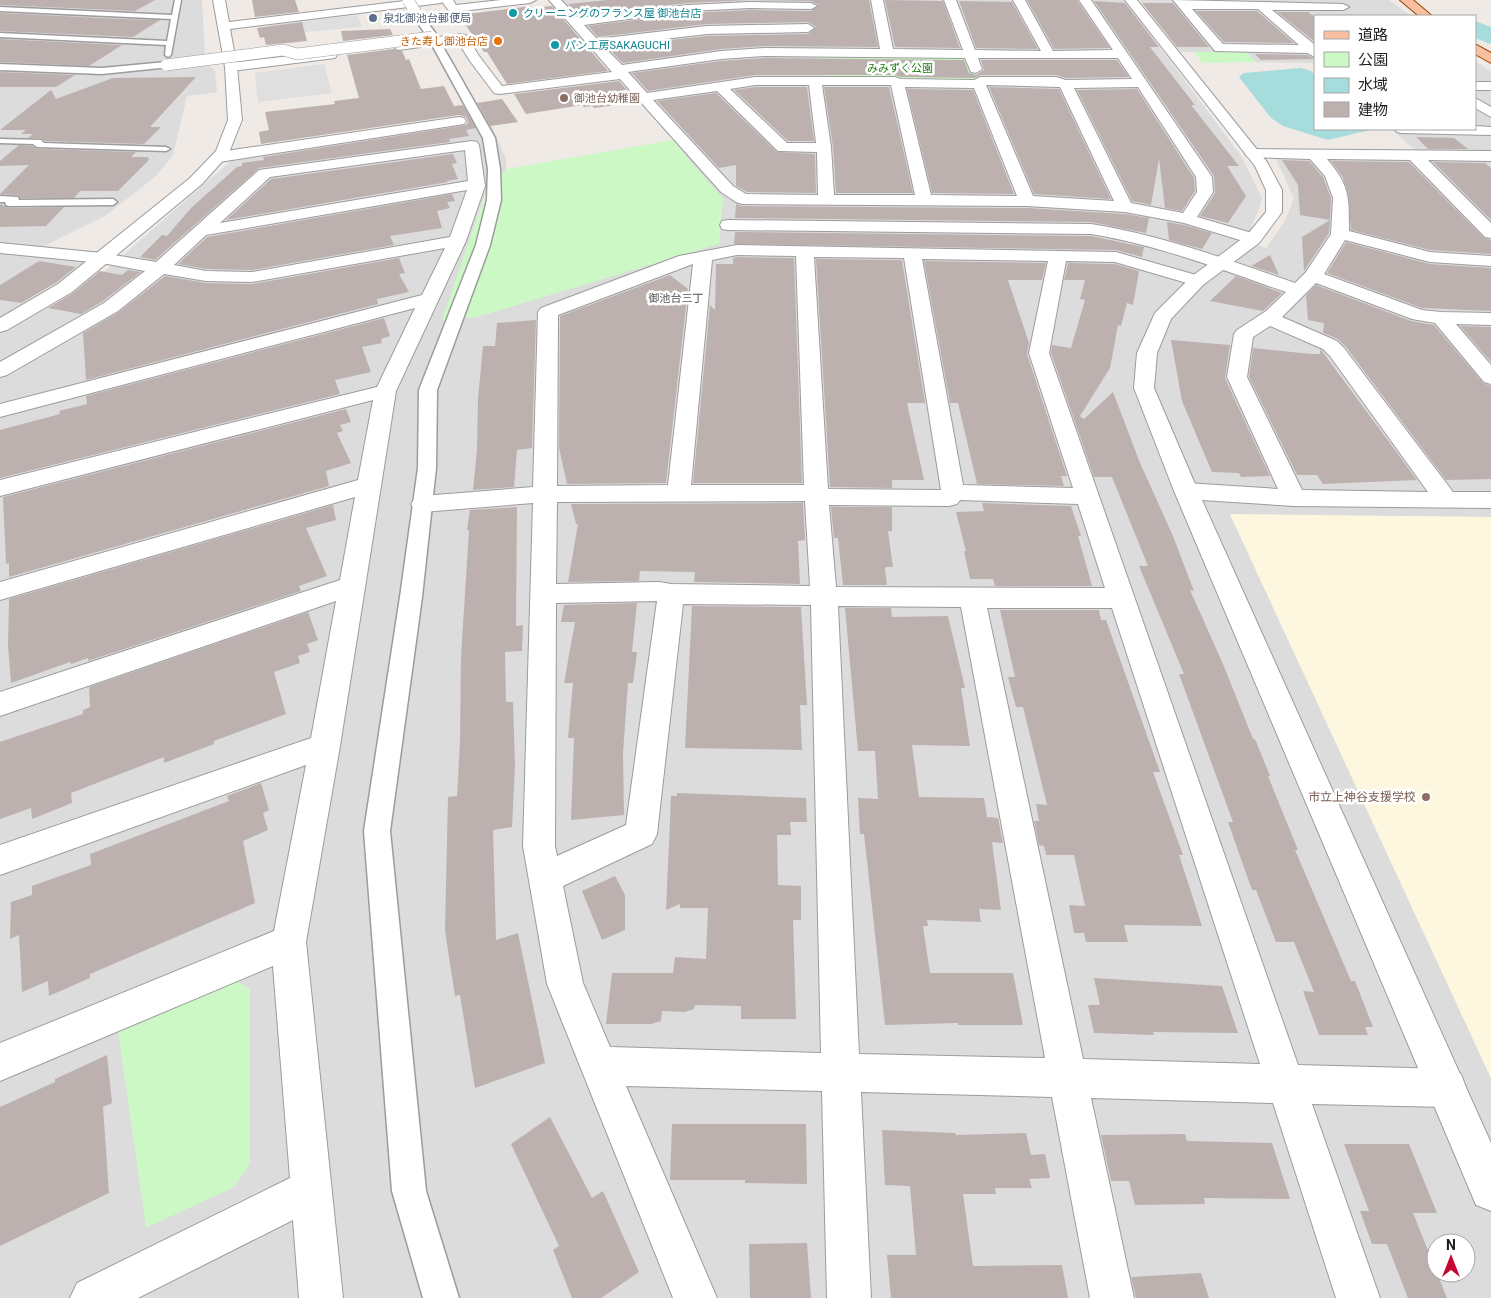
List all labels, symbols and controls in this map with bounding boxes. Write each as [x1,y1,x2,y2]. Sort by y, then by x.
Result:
marker: クリーニングのフランス屋 御池台店 [507,7,519,19]
place label: クリーニングのフランス屋 御池台店 [523,7,702,20]
marker: 泉北御池台郵便局 [367,12,379,24]
place label: 泉北御池台郵便局 [383,12,471,25]
legend [1314,15,1476,130]
text: 道路 [1358,26,1388,44]
place label: きた寿し御池台店 [400,35,488,48]
marker: きた寿し御池台店 [492,35,504,47]
marker: パン工房SAKAGUCHI [549,39,561,51]
place label: パン工房SAKAGUCHI [565,39,670,52]
text: 公園 [1358,51,1388,69]
park label: みみずく公園 [867,62,933,75]
text: 水域 [1358,76,1388,94]
marker: 御池台幼稚園 [558,92,570,104]
place label: 御池台幼稚園 [573,92,640,105]
text: 建物 [1358,101,1388,119]
district label: 御池台三丁 [648,292,704,305]
place label: 市立上神谷支援学校 [1308,790,1416,804]
marker: 市立上神谷支援学校 [1420,791,1432,803]
north arrow [1426,1233,1476,1283]
text: N [1446,1237,1456,1253]

